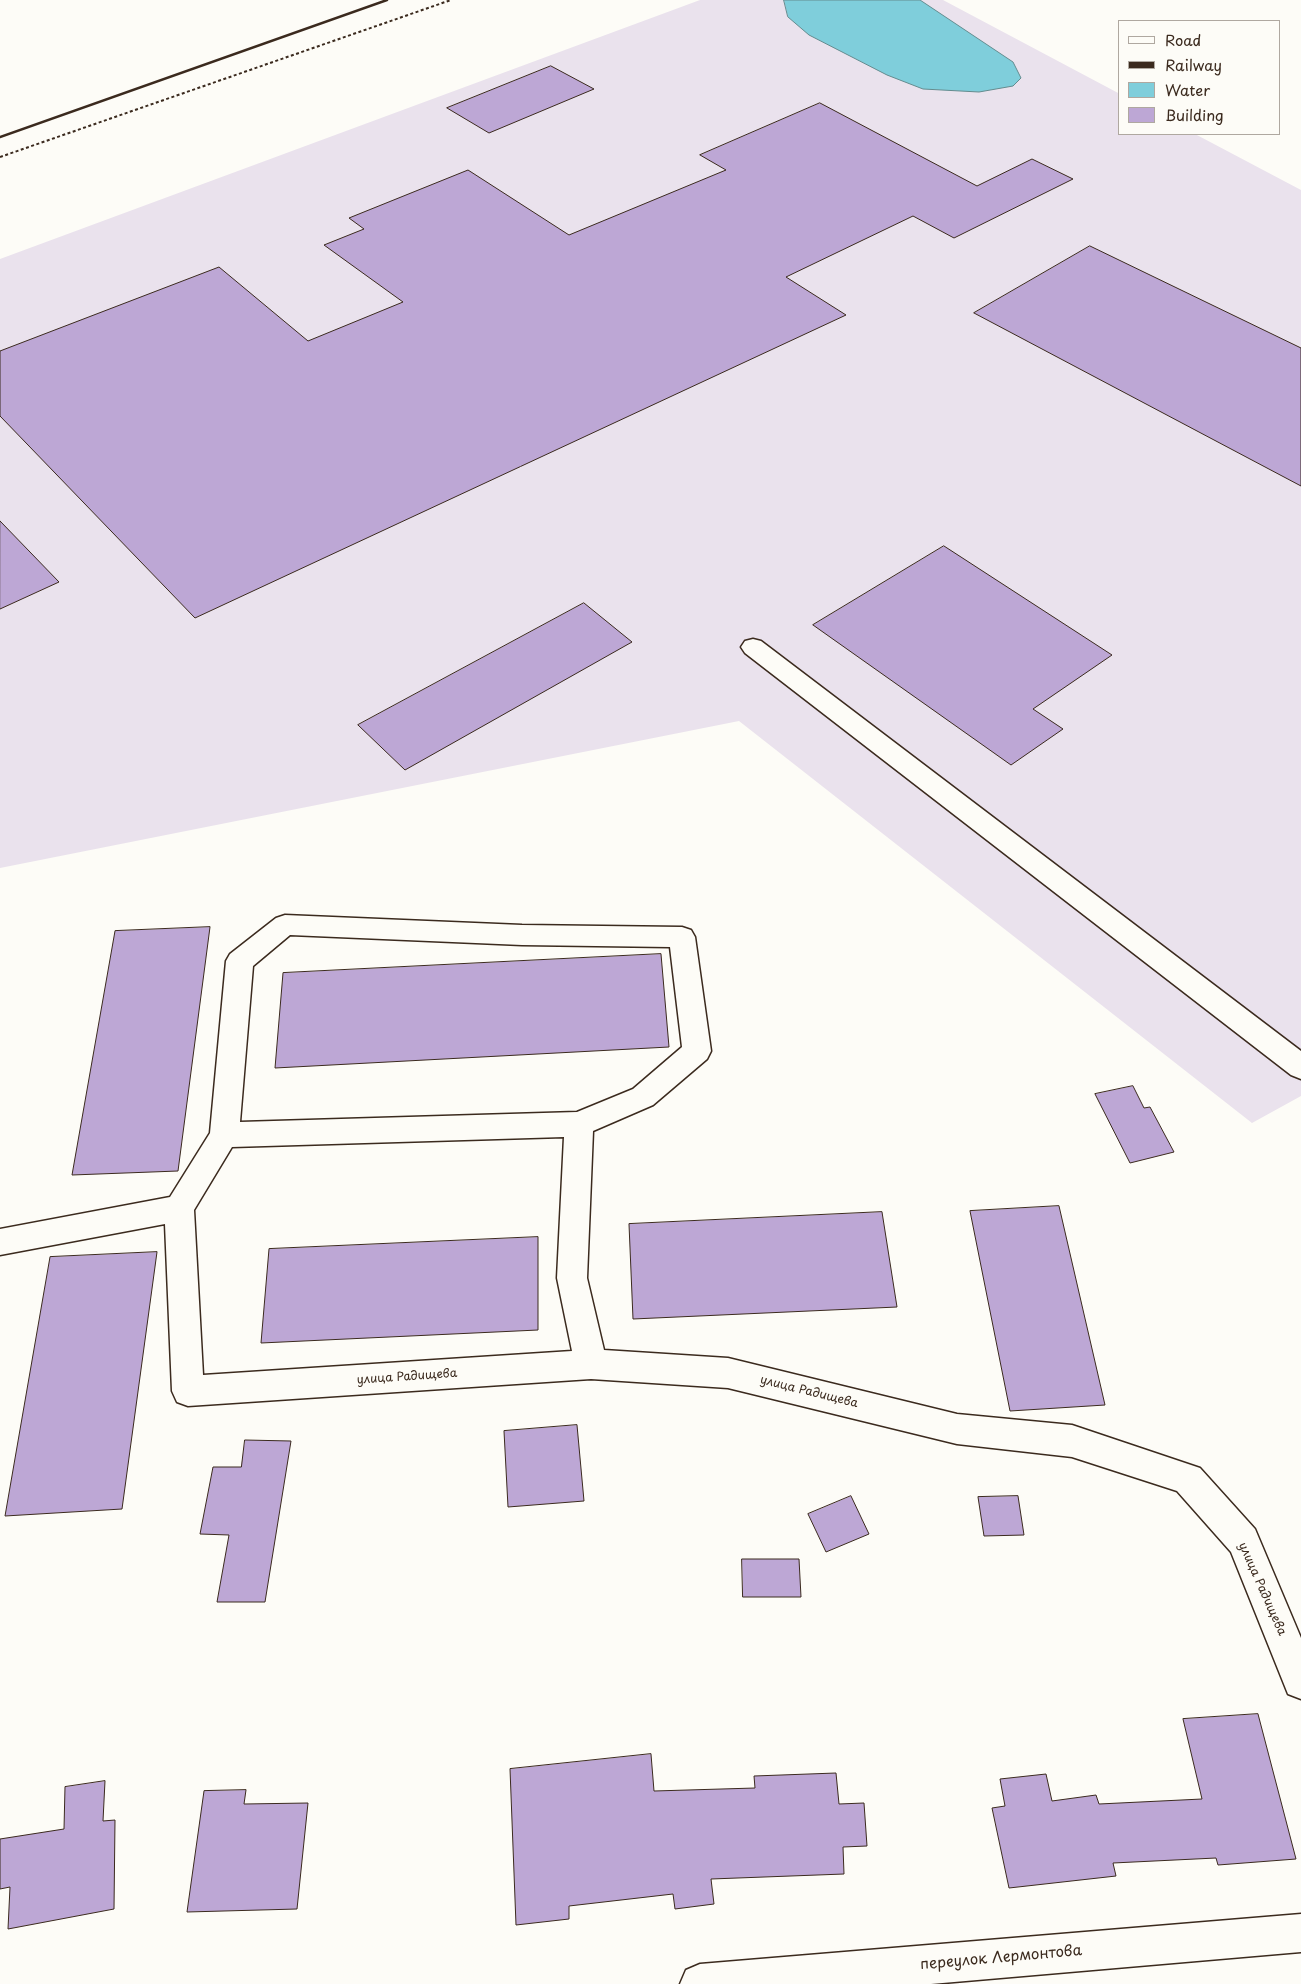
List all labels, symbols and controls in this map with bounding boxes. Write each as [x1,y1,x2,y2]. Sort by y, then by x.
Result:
legend [1118,20,1281,135]
text: Road [1165,28,1201,51]
text: Railway [1165,53,1222,76]
text: Water [1165,78,1210,101]
text: Building [1165,103,1224,126]
street label: улица Радищева [356,1366,458,1388]
street label: улица Радищева [758,1373,860,1411]
street label: улица Радищева [1235,1540,1289,1638]
street label: переулок Лермонтова [919,1942,1083,1974]

